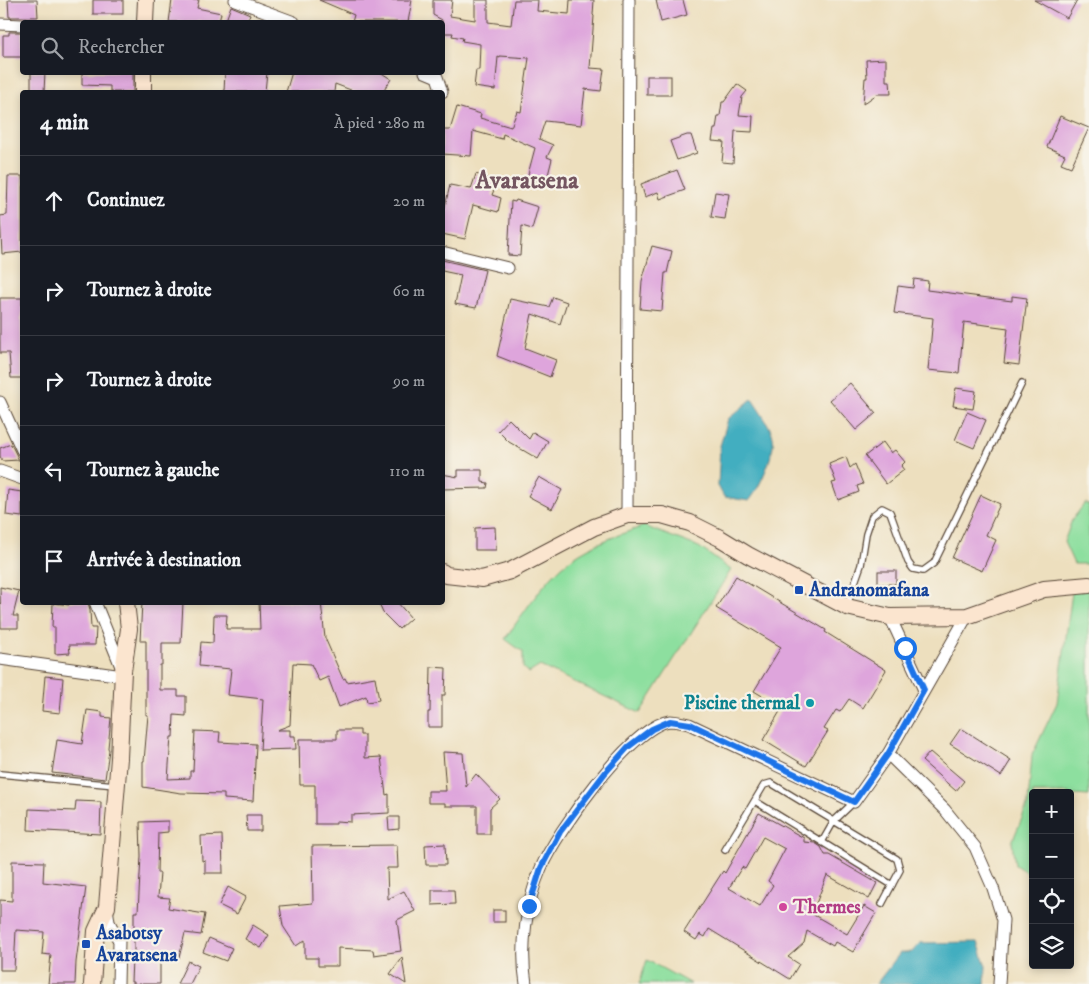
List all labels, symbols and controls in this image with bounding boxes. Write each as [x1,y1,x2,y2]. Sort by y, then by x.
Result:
search box [20,20,445,75]
icon: search [38,34,66,62]
text: Rechercher [78,36,164,59]
text: 4 min [40,110,89,136]
text: À pied · 280 m [334,113,425,133]
district label: Avaratsena [474,166,579,196]
icon: ahead [40,187,68,215]
text: Continuez [87,189,165,212]
text: 20 m [393,191,425,211]
icon: right [40,277,68,305]
text: Tournez à droite [87,279,212,302]
text: 60 m [393,281,425,301]
icon: right [40,367,68,395]
text: Tournez à droite [87,369,212,392]
text: 90 m [393,371,425,391]
icon: left [40,457,68,485]
text: Tournez à gauche [87,459,219,482]
text: 110 m [389,461,425,481]
icon: arrive [40,547,68,575]
text: Arrivée à destination [87,549,241,572]
place label: Andranomafana [808,579,930,602]
marker: Andranomafana [793,584,805,596]
route start [894,637,917,660]
place label: Piscine thermal [684,692,800,715]
marker: Piscine thermal [804,697,816,709]
map controls [1029,789,1074,969]
button: + [1029,789,1074,834]
button: − [1029,834,1074,879]
button: locate [1029,879,1074,924]
route end [518,895,541,918]
place label: Thermes [792,896,861,919]
marker: Thermes [777,901,789,913]
place label: Asabotsy Avaratsena [95,922,179,967]
button: layers [1029,924,1074,969]
marker: Asabotsy Avaratsena [80,938,92,950]

